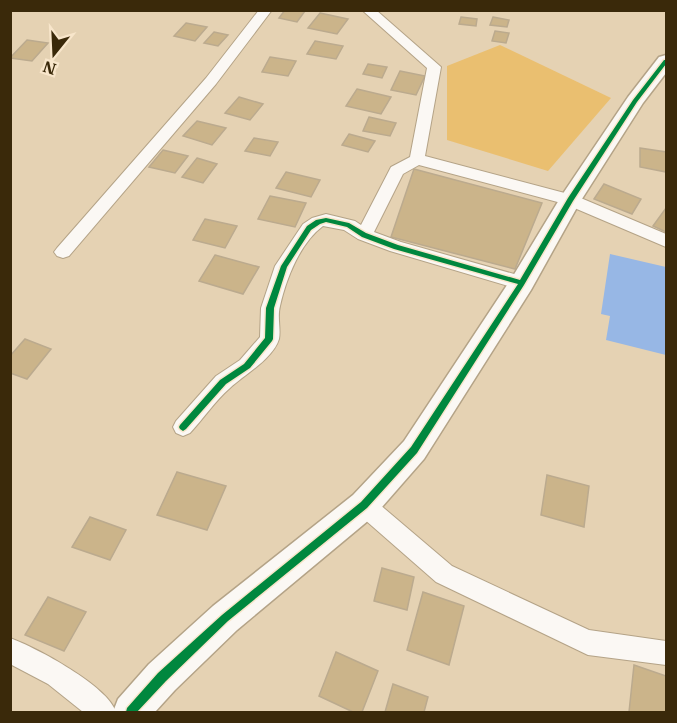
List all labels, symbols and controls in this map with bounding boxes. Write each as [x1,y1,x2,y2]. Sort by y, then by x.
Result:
north arrow [24,24,84,84]
text: N [40,57,58,80]

